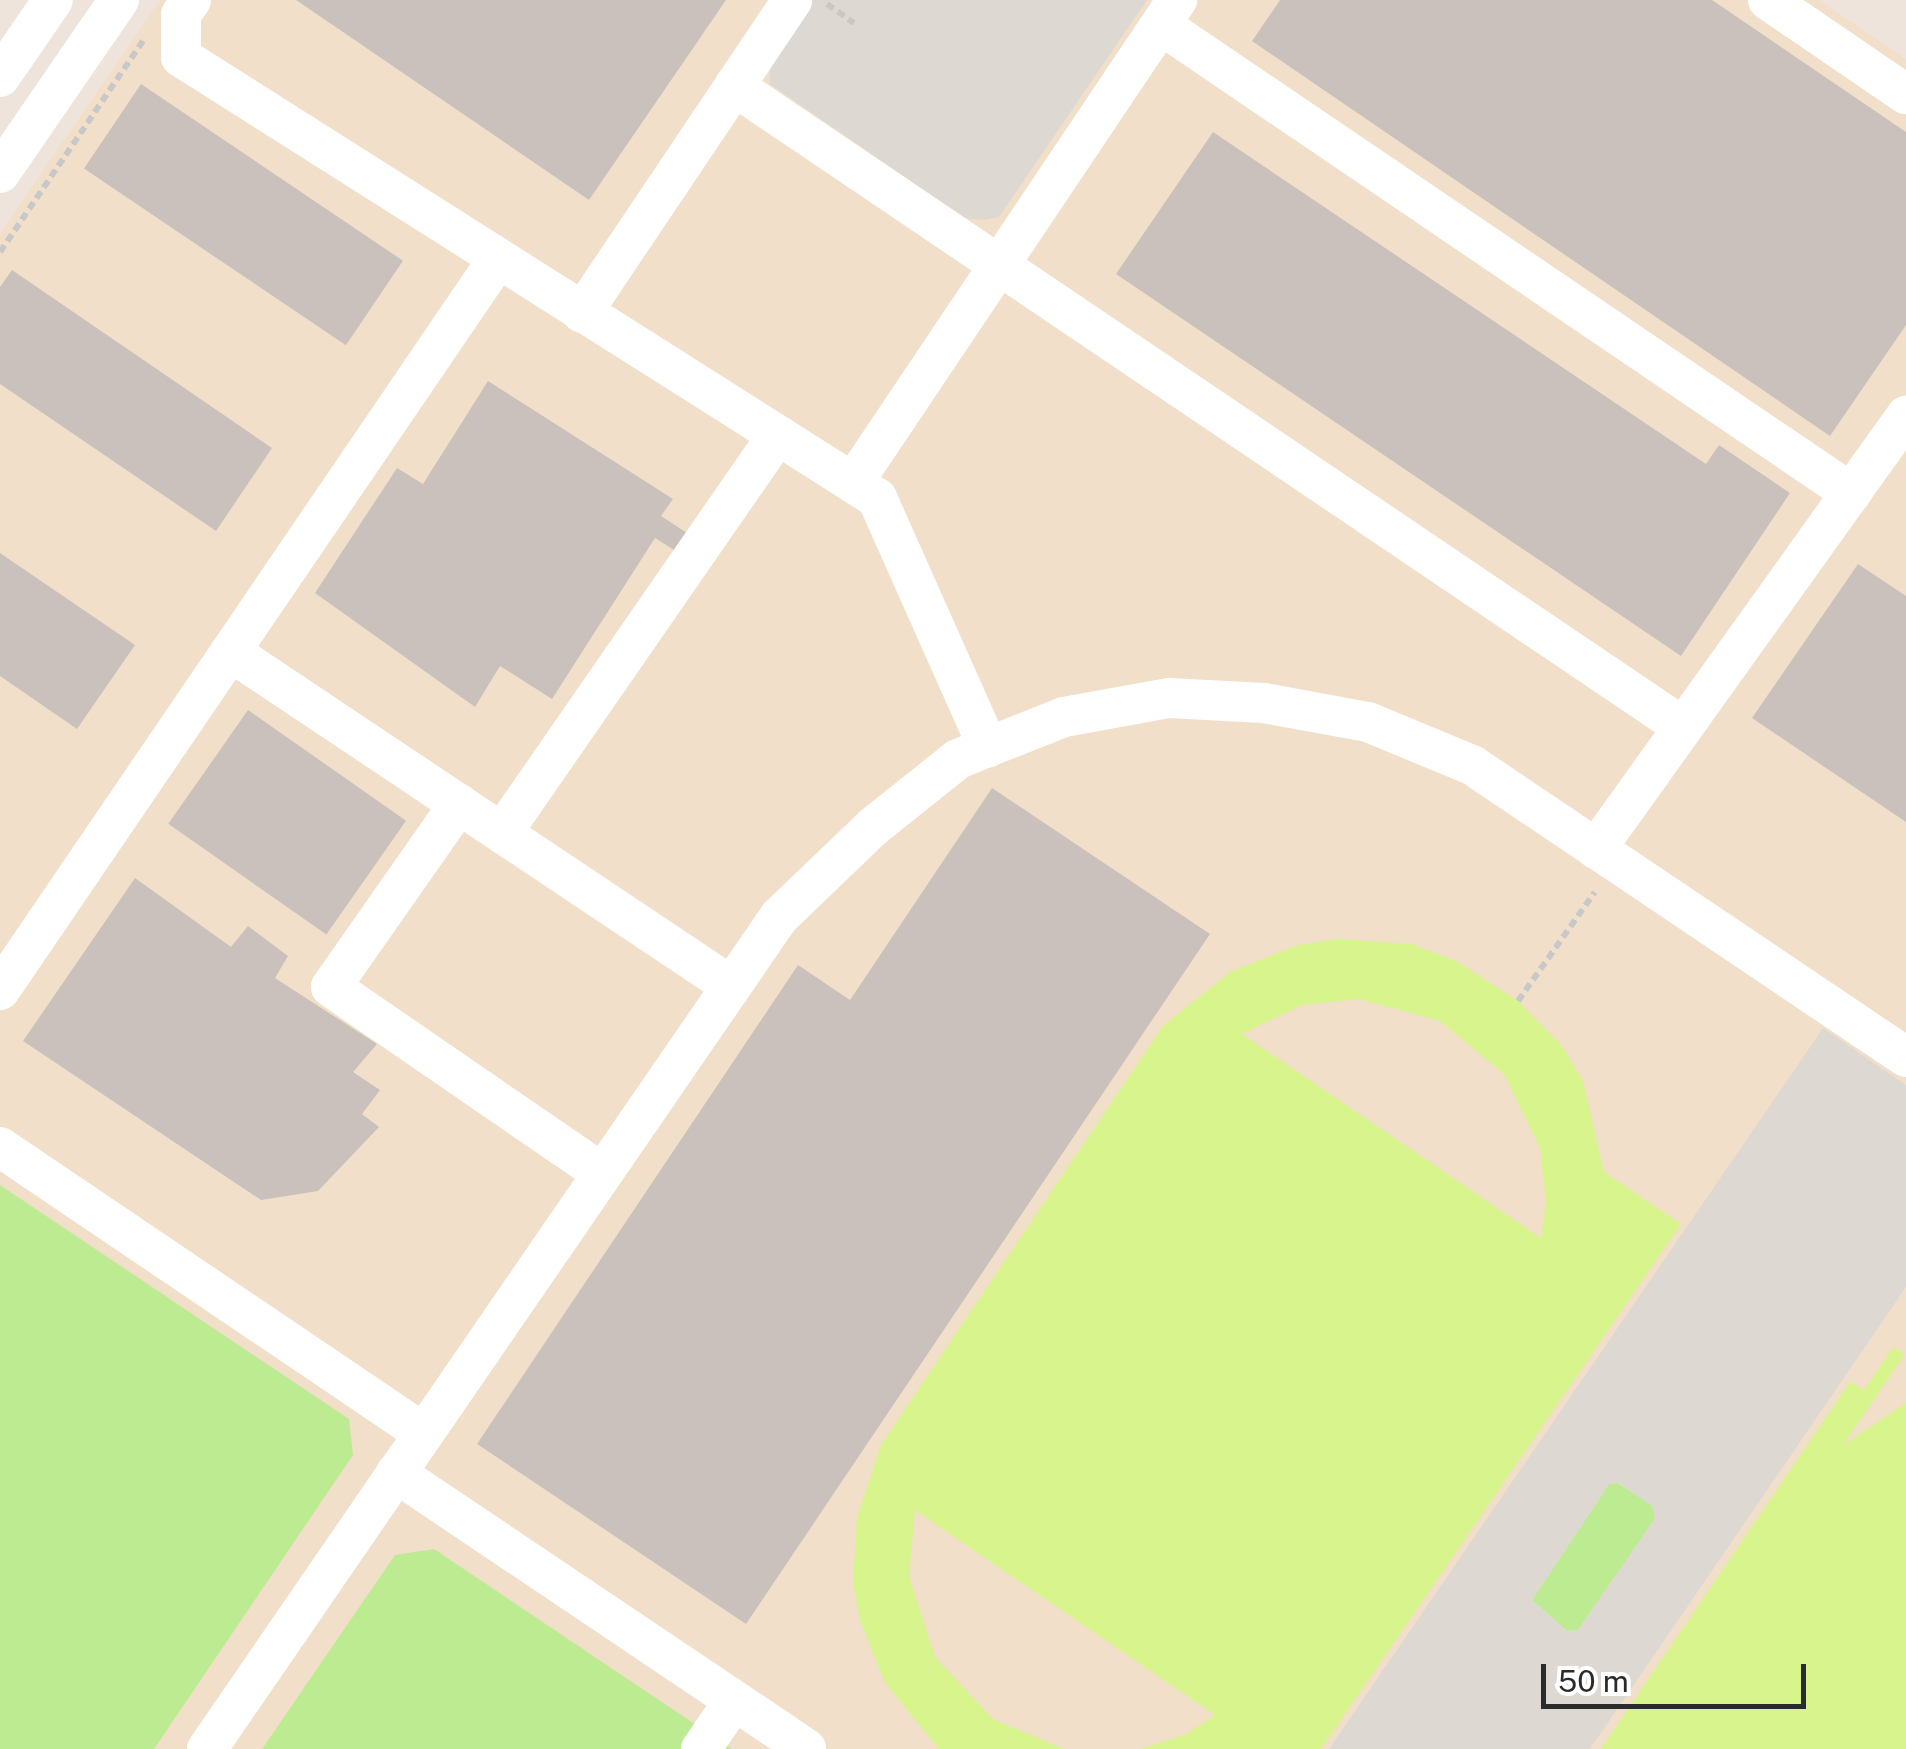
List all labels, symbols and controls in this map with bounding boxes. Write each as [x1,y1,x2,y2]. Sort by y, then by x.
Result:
scale bar [1546,1644,1811,1706]
text: 50 m [1558,1663,1629,1699]

